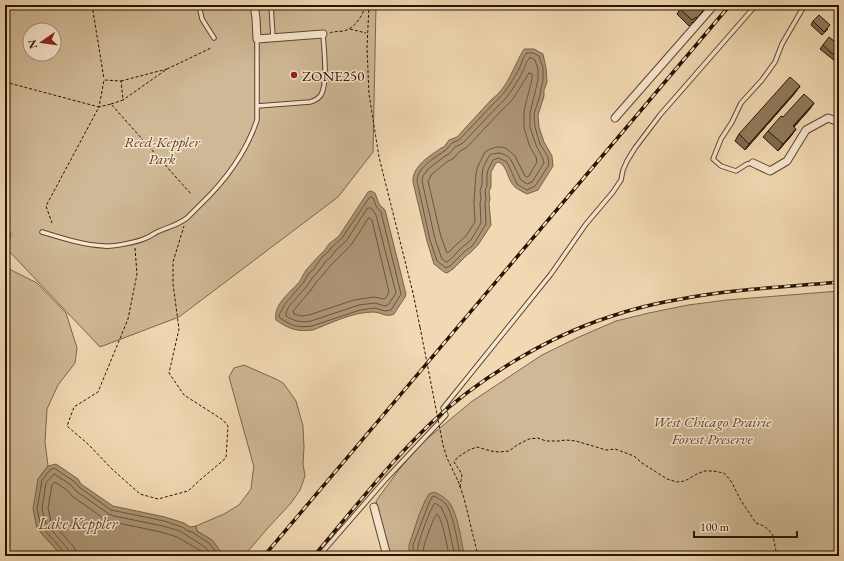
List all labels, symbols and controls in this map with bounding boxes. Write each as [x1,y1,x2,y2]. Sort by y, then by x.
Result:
north arrow [22,22,62,62]
text: N [24,38,40,50]
place label: ZONE250 [302,66,364,85]
marker: ZONE250 [289,70,299,80]
park label: Reed-Keppler Park [124,132,201,168]
park label: West Chicago Prairie Forest Preserve [653,412,772,448]
water label: Lake Keppler [37,513,119,534]
scale bar [694,513,797,539]
text: 100 m [700,519,730,535]

